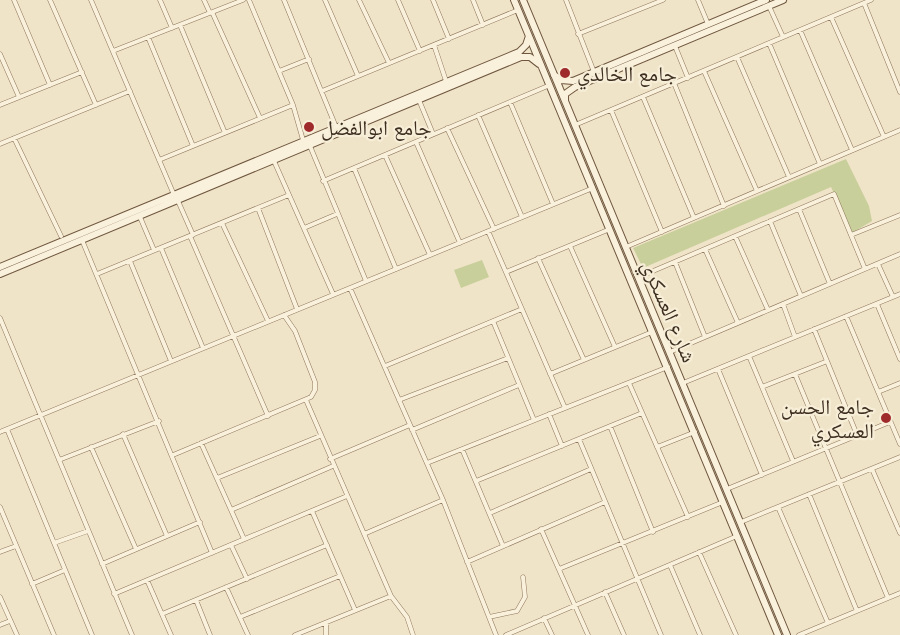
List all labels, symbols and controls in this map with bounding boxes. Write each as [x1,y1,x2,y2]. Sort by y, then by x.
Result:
place label: جامع الخالدي [577,59,677,90]
marker: جامع الخالدي [558,66,572,80]
place label: جامع ابوالفضل [321,113,432,141]
marker: جامع ابوالفضل [302,120,316,134]
street label: شارع العسكري [633,256,704,368]
place label: جامع الحسن العسكري [781,392,874,447]
marker: جامع الحسن العسكري [879,411,893,425]

